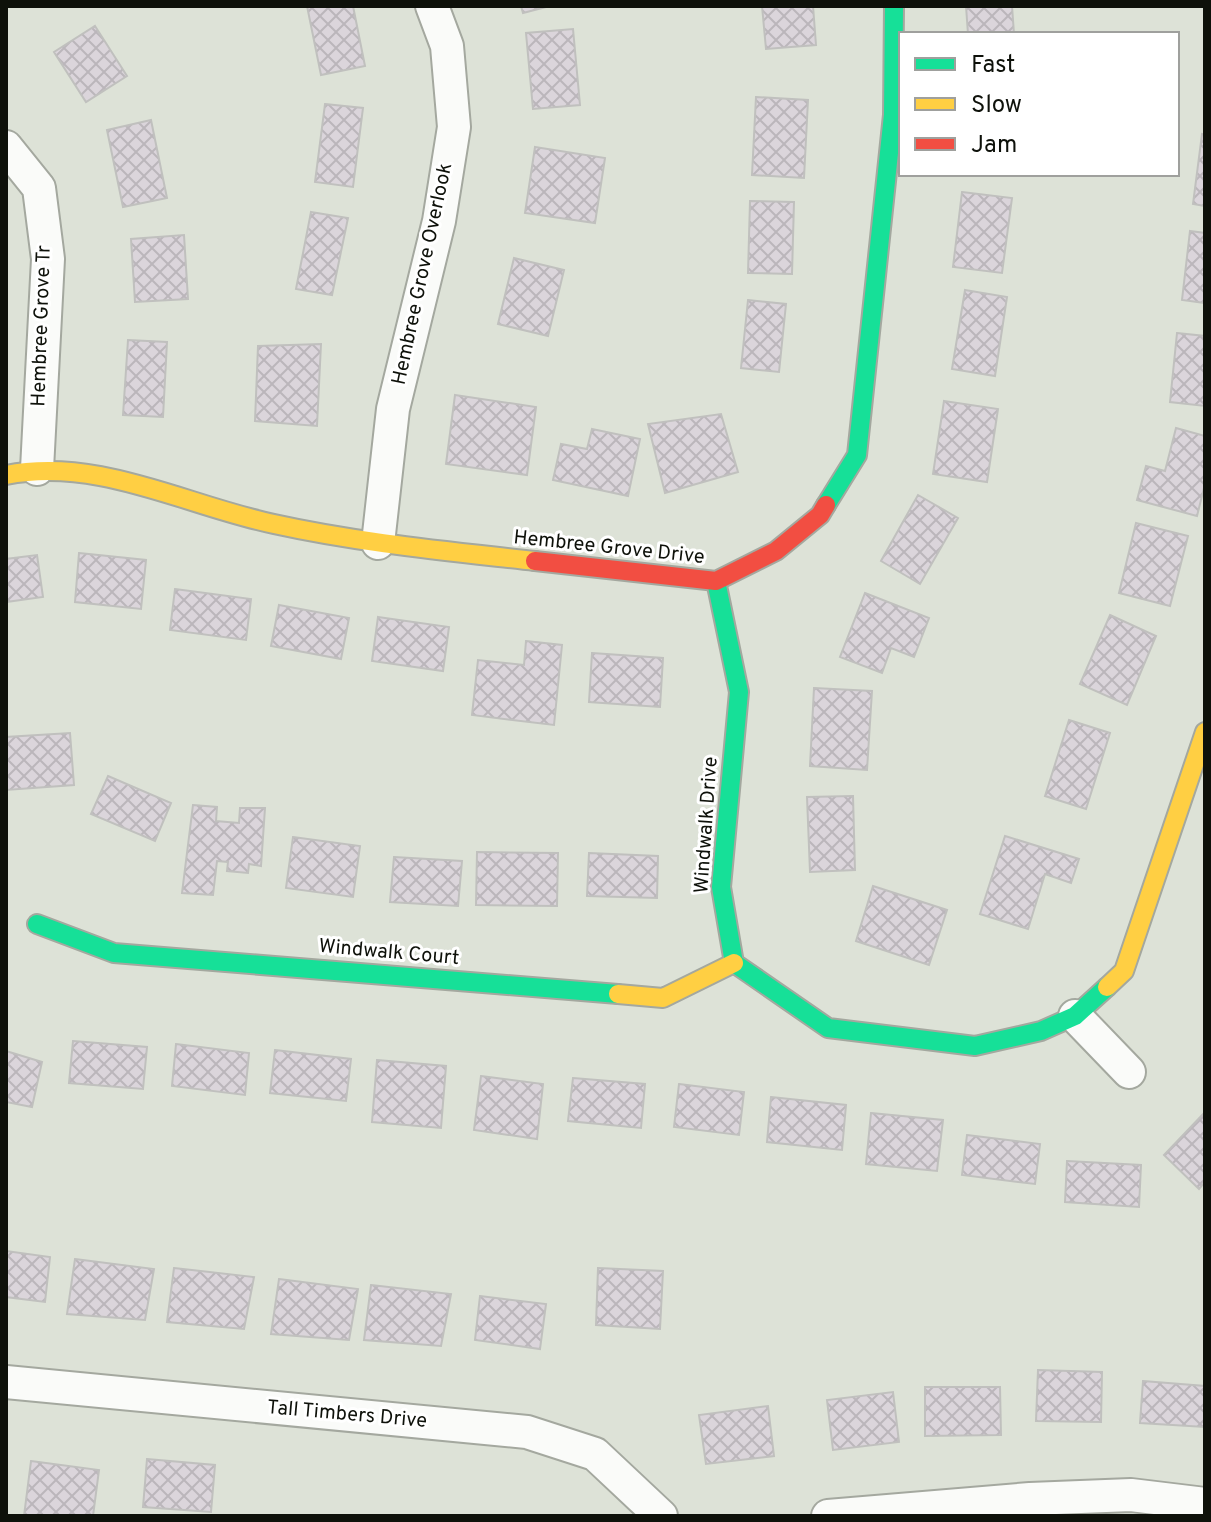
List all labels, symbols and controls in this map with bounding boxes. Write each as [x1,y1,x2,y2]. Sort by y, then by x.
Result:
legend [899,32,1179,176]
text: Fast [971,51,1015,81]
text: Slow [971,91,1022,121]
text: Jam [971,131,1017,161]
street label: Hembree Grove Overlook [387,161,459,387]
street label: Hembree Grove Tr [26,245,58,407]
street label: Hembree Grove Drive [512,525,706,571]
street label: Windwalk Drive [689,756,725,894]
street label: Windwalk Court [318,934,460,972]
street label: Tall Timbers Drive [266,1395,428,1435]

